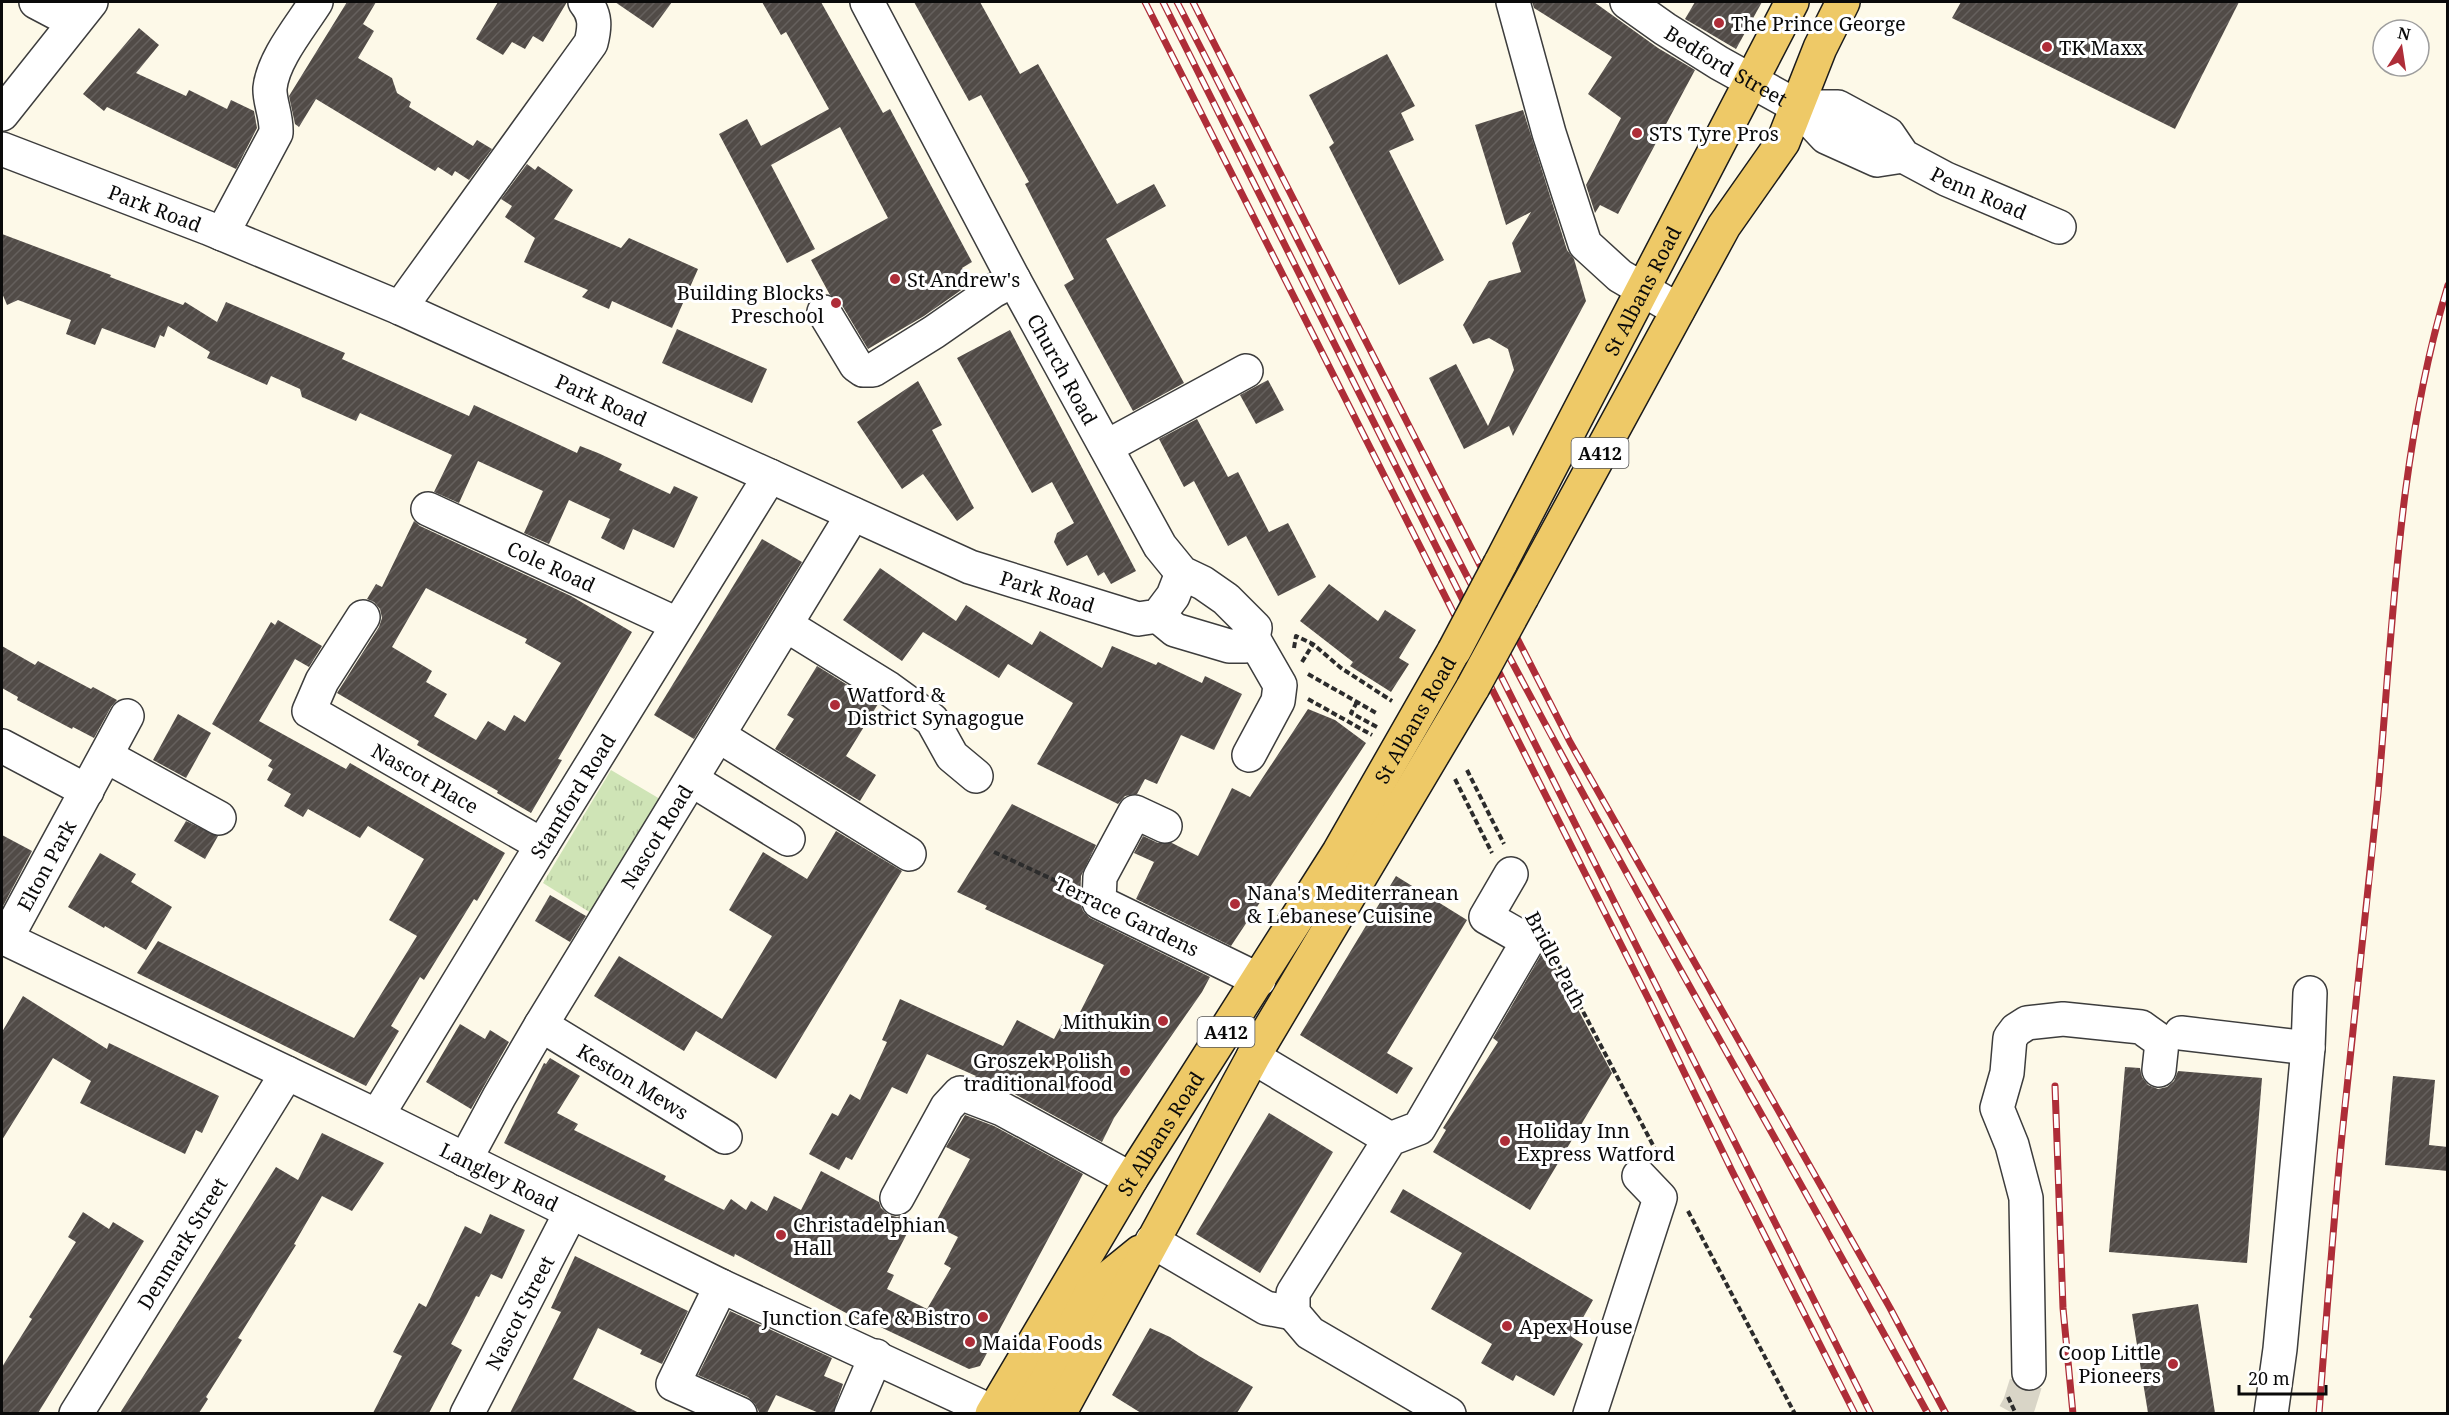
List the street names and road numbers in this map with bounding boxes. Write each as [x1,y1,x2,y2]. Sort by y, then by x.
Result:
street label: Bedford Street [1660,19,1792,112]
street label: Penn Road [1926,160,2031,225]
street label: Park Road [105,178,206,238]
street label: St Albans Road [1597,221,1687,360]
street label: Church Road [1021,309,1104,429]
street label: Park Road [551,367,652,432]
road number: A412 [1572,438,1628,468]
street label: Cole Road [503,534,600,598]
street label: Park Road [997,564,1098,618]
street label: St Albans Road [1368,651,1462,788]
street label: Stamford Road [524,728,621,863]
street label: Nascot Place [367,737,484,819]
street label: Nascot Road [614,779,698,893]
street label: Elton Park [10,815,82,915]
street label: Terrace Gardens [1050,869,1204,963]
street label: Bridle Path [1519,907,1593,1014]
road number: A412 [1198,1017,1254,1047]
street label: Keston Mews [573,1037,694,1125]
street label: St Albans Road [1111,1066,1210,1201]
street label: Langley Road [436,1136,563,1217]
street label: Denmark Street [131,1172,233,1314]
street label: Nascot Street [479,1251,560,1374]

